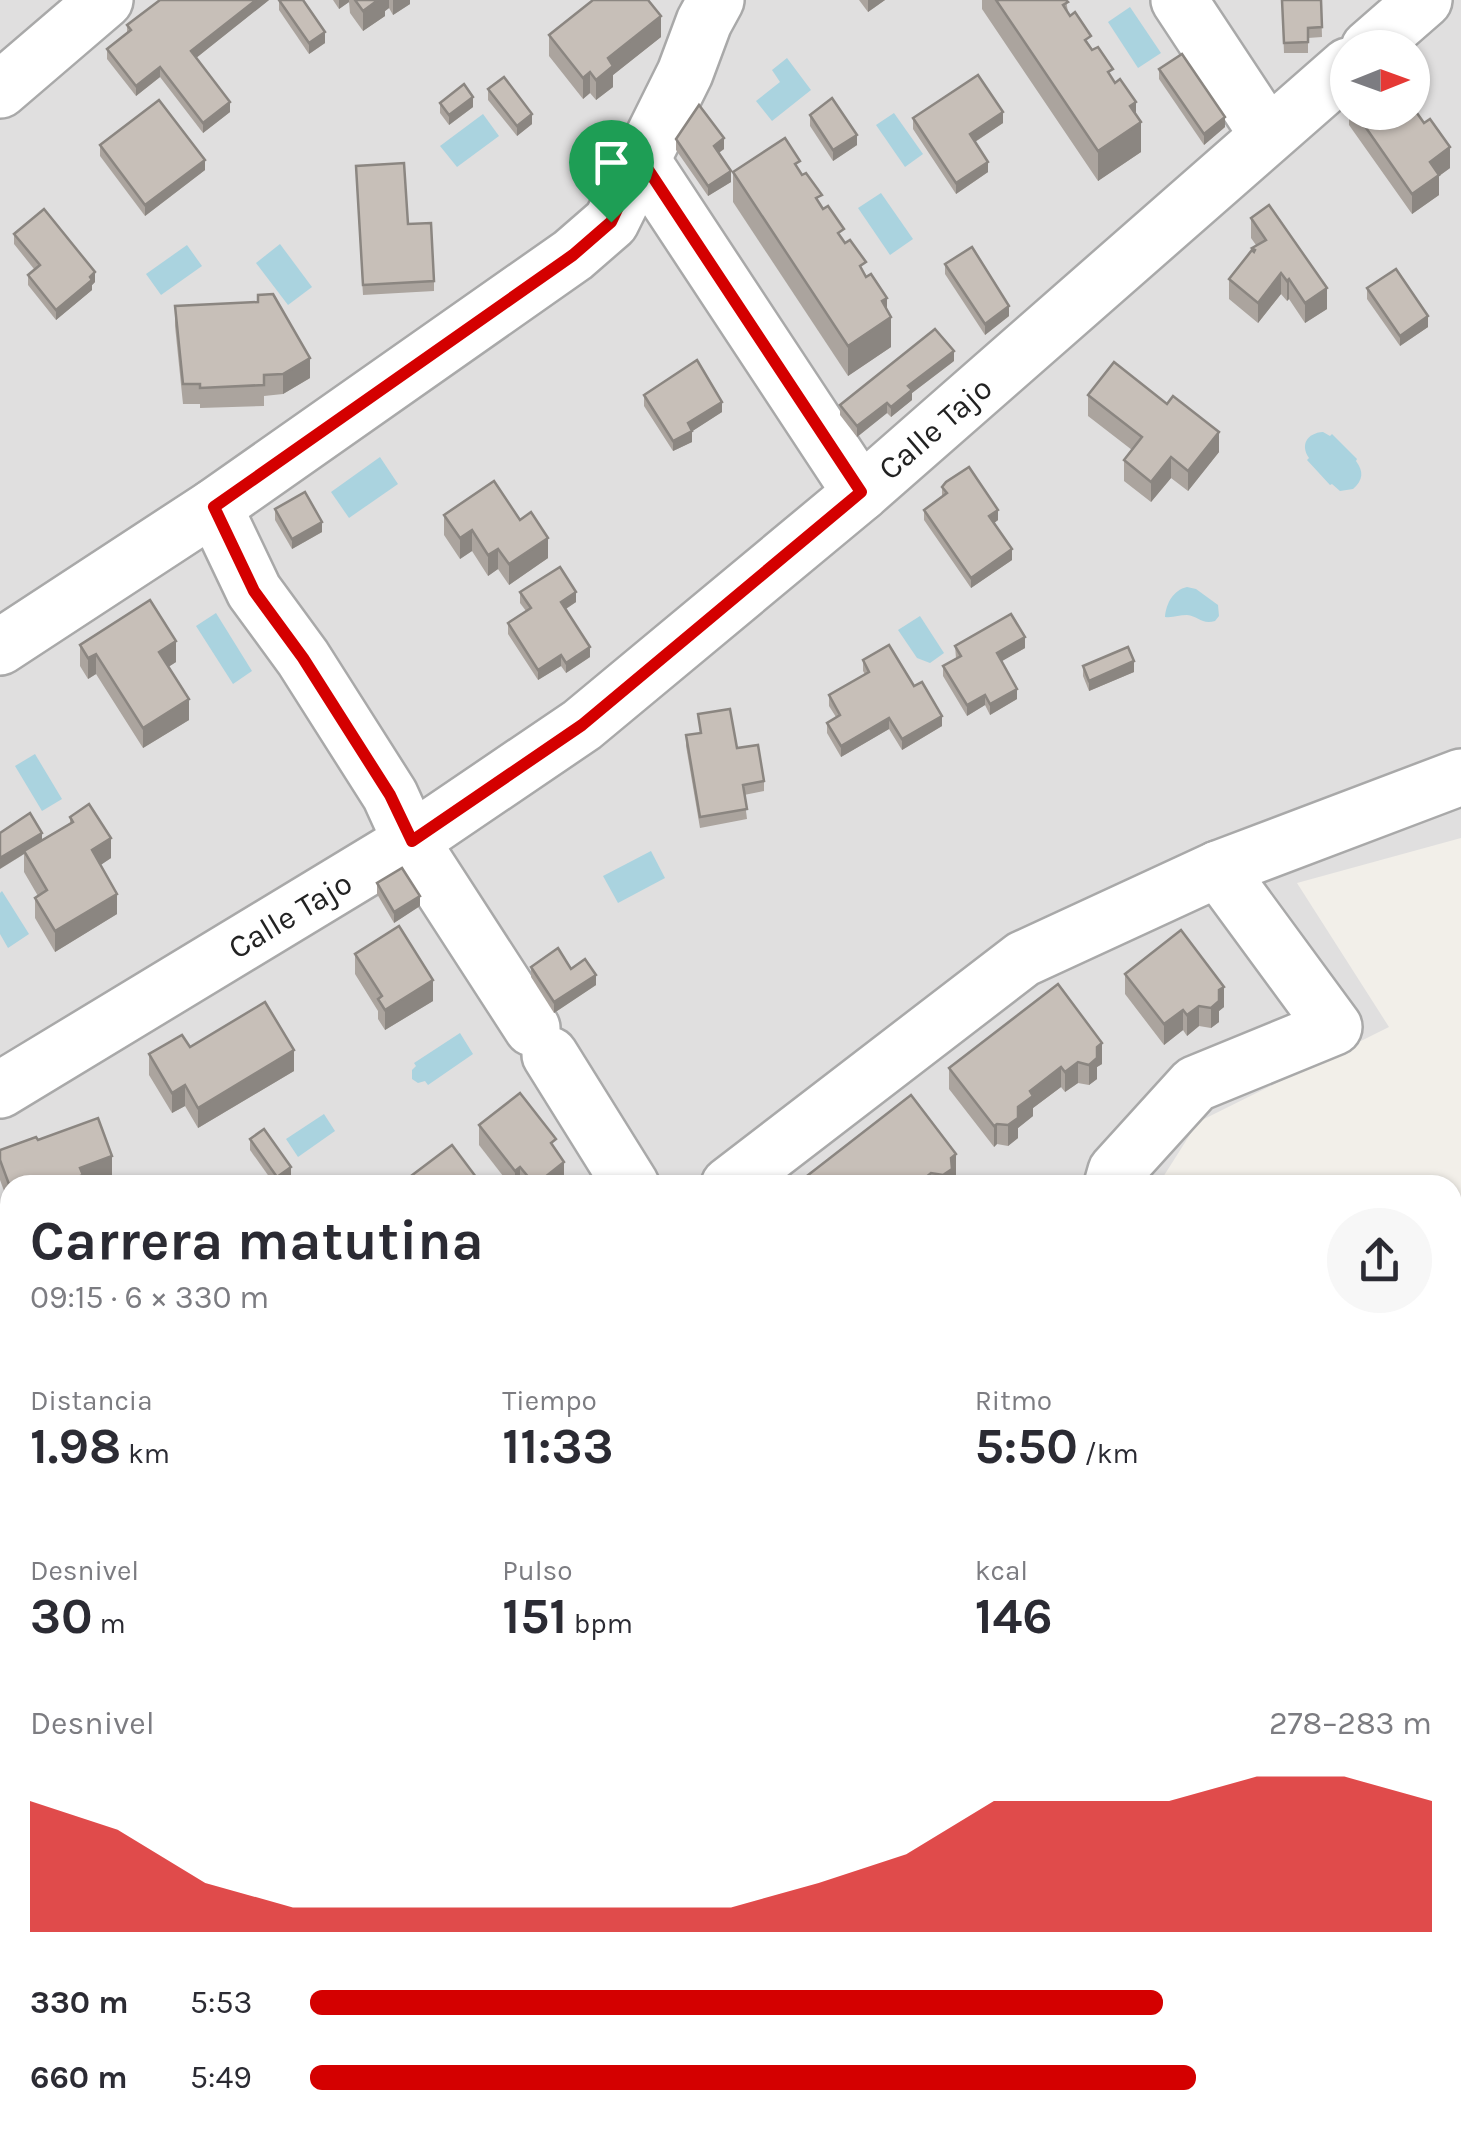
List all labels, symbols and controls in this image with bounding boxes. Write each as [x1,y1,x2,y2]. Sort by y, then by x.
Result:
north arrow [1330,30,1430,130]
map controls [1330,30,1430,130]
pin [569,120,654,223]
icon: arrive [584,135,639,190]
street label: Calle Tajo [871,369,999,487]
street label: Calle Tajo [222,864,359,967]
button: share [1327,1208,1432,1313]
text: Carrera matutina [30,1209,484,1273]
text: 09:15 · 6 × 330 m [30,1279,269,1316]
text: Distancia [30,1384,153,1417]
text: Tiempo [502,1384,597,1417]
text: Ritmo [975,1384,1052,1417]
text: 1.98 [30,1417,121,1476]
text: 11:33 [502,1417,614,1476]
text: 5:50 [975,1417,1078,1476]
text: km [121,1437,170,1470]
text: /km [1078,1437,1139,1470]
text: Desnivel [30,1554,139,1587]
text: Pulso [502,1554,573,1587]
text: kcal [975,1554,1028,1587]
text: 30 [30,1587,93,1646]
text: 151 [502,1587,567,1646]
text: 146 [975,1587,1053,1646]
text: m [93,1607,126,1640]
text: bpm [567,1607,633,1640]
text: Desnivel [30,1705,155,1742]
text: 278–283 m [1269,1705,1432,1742]
text: 330 m [30,1984,129,2021]
text: 5:53 [190,1984,252,2021]
text: 660 m [30,2059,128,2096]
text: 5:49 [190,2059,252,2096]

